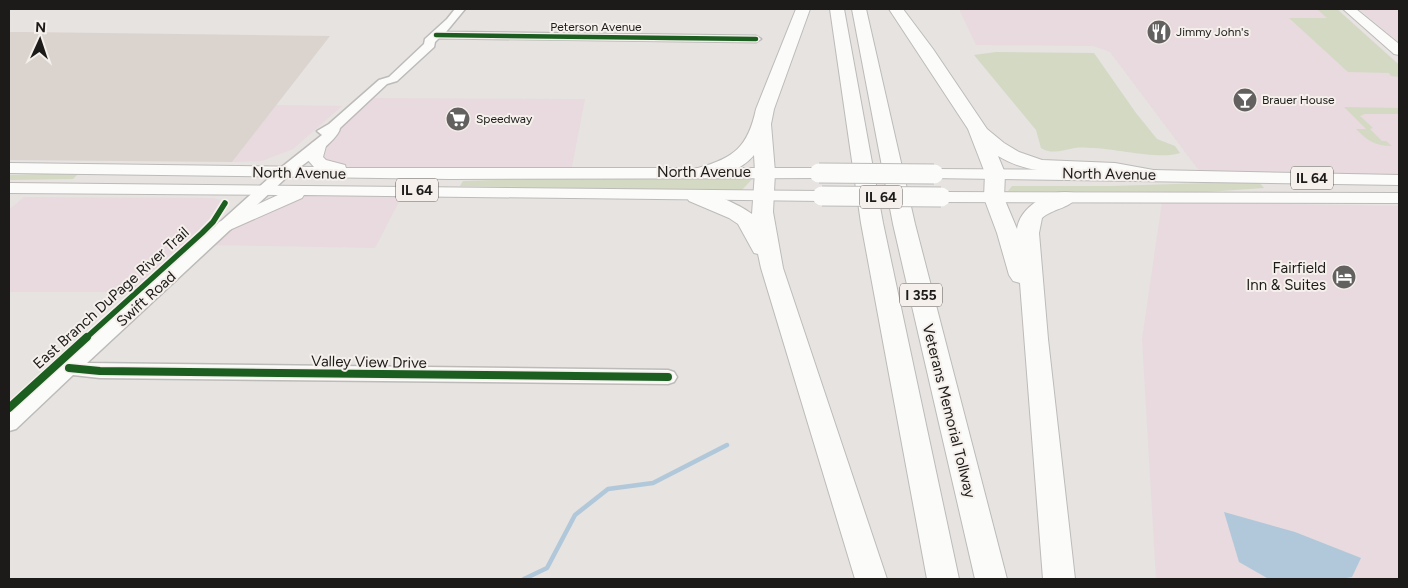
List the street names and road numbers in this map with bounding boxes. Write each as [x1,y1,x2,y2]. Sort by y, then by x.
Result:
street label: Peterson Avenue [550,20,642,34]
street label: North Avenue [252,163,346,183]
street label: North Avenue [657,163,751,181]
street label: North Avenue [1062,164,1156,184]
road number: IL 64 [1291,167,1333,190]
road number: IL 64 [396,178,438,202]
road number: IL 64 [860,186,902,208]
street label: East Branch DuPage River Trail [29,223,193,373]
street label: Swift Road [113,268,179,330]
road number: I 355 [900,284,942,306]
street label: Veterans Memorial Tollway [919,322,979,500]
street label: Valley View Drive [311,352,427,372]

